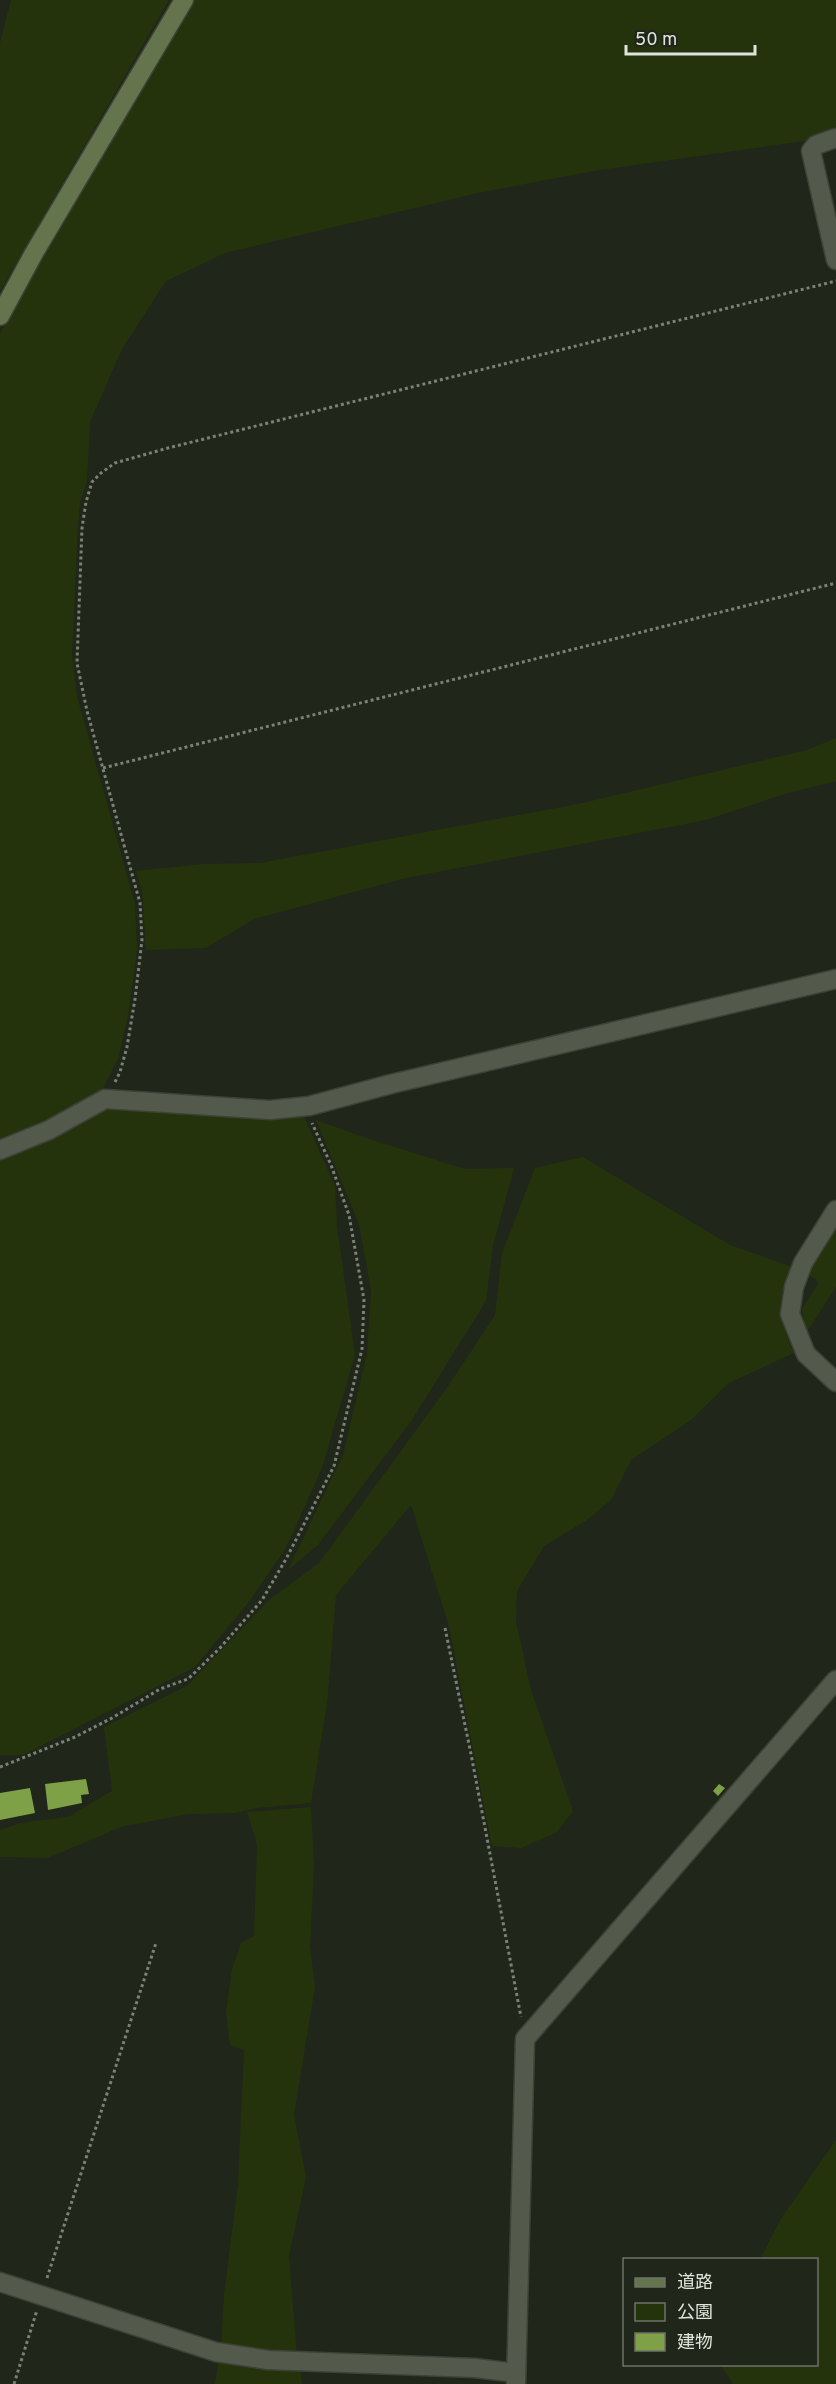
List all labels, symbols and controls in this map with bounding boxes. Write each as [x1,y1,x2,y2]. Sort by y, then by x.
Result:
scale bar [626,18,755,56]
text: 50 m [635,29,677,52]
legend [623,2258,818,2366]
text: 道路 [677,2272,713,2295]
text: 公園 [677,2302,713,2325]
text: 建物 [677,2332,713,2355]

